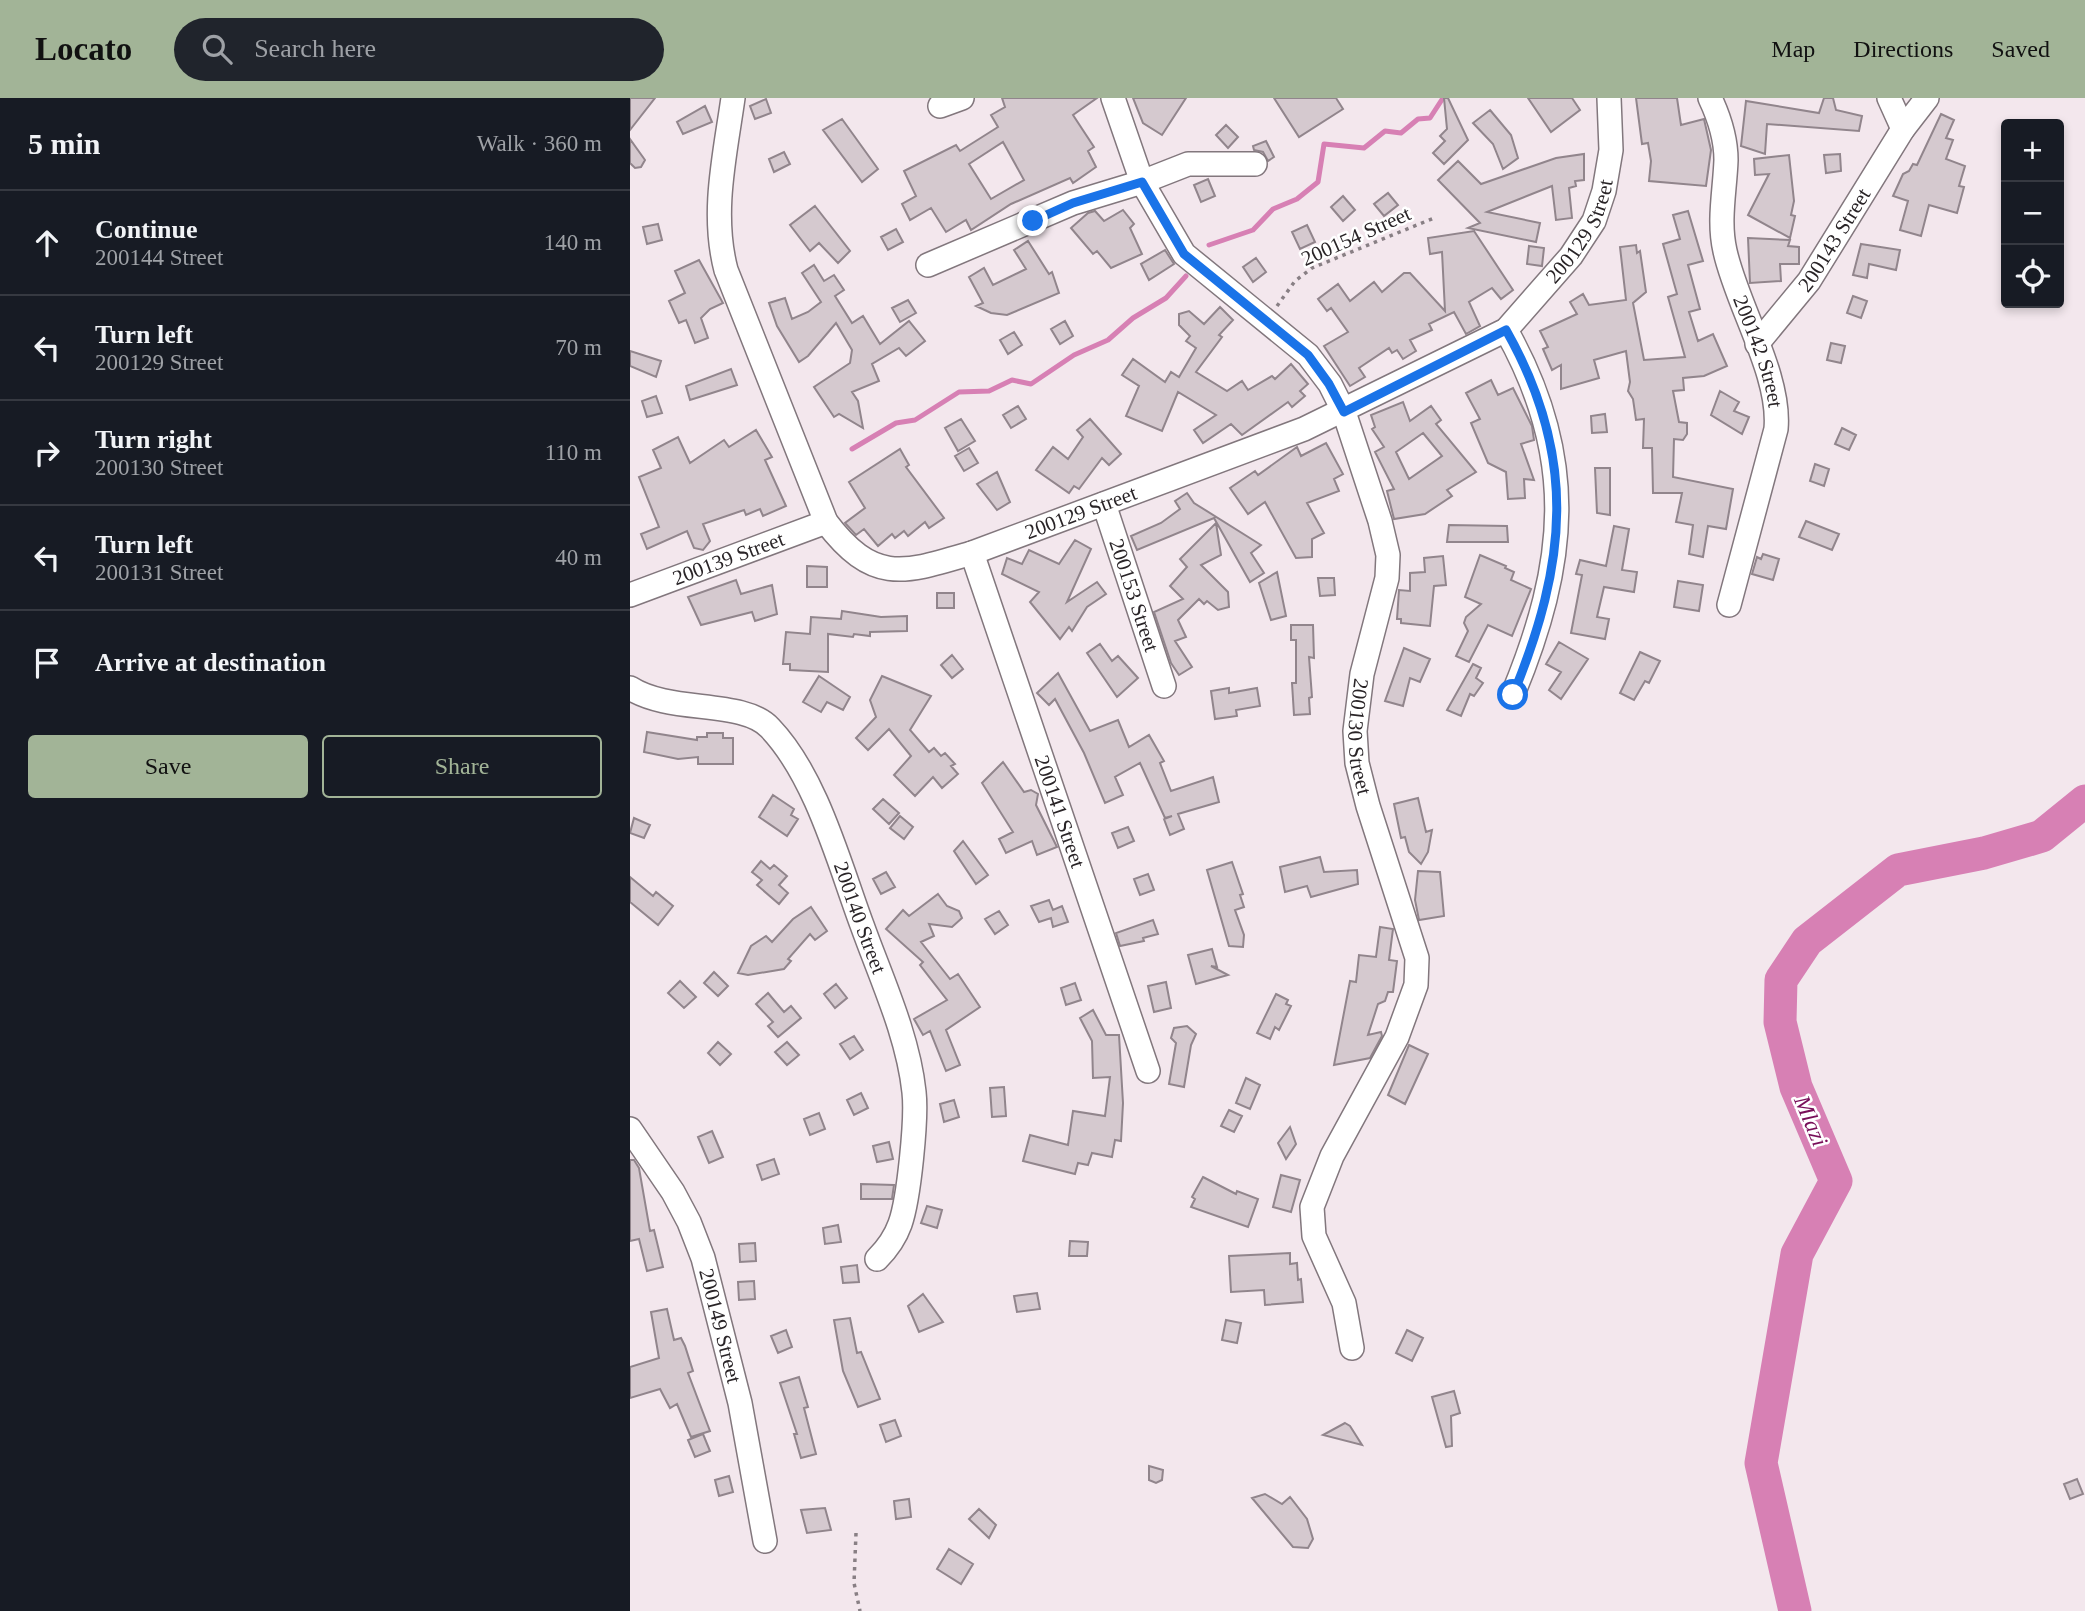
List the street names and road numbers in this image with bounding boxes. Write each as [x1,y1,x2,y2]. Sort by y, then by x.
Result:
street label: 200129 Street [1541,177,1618,288]
street label: 200143 Street [1793,184,1876,297]
street label: 200154 Street [1298,201,1415,271]
street label: 200142 Street [1728,292,1788,409]
street label: 200129 Street [1022,481,1140,544]
street label: 200139 Street [669,527,788,590]
street label: 200153 Street [1104,536,1164,655]
street label: 200130 Street [1343,677,1377,797]
street label: 200141 Street [1030,752,1090,871]
street label: 200140 Street [829,859,891,977]
street label: 200149 Street [694,1266,746,1386]

